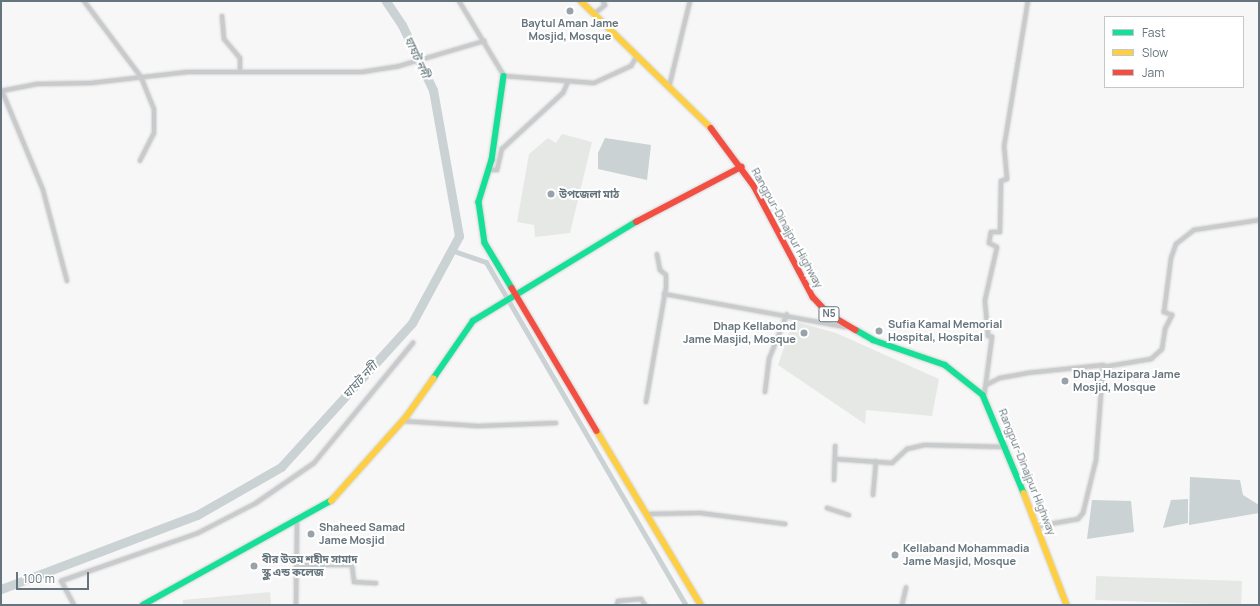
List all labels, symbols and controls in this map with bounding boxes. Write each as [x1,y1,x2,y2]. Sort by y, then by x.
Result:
marker: Baytul Aman Jame Mosjid, Mosque [565,6,575,16]
legend [1104,16,1244,88]
place label: Baytul Aman Jame Mosjid, Mosque [521,17,619,43]
text: Fast [1142,24,1166,41]
water label: ঘাঘট নদী [401,34,433,80]
text: Slow [1142,44,1168,61]
text: Jam [1142,64,1164,81]
street label: Rangpur-Dinajpur Highway [748,166,826,290]
place label: উপজেলা মাঠ [559,187,619,201]
marker: উপজেলা মাঠ [546,189,556,199]
road number: N5 [818,306,840,322]
place label: Sufia Kamal Memorial Hospital, Hospital [888,318,1002,344]
place label: Dhap Kellabond Jame Masjid, Mosque [683,320,796,346]
marker: Sufia Kamal Memorial Hospital, Hospital [873,325,885,337]
marker: Dhap Kellabond Jame Masjid, Mosque [799,328,809,338]
water label: ঘাঘট নদী [340,359,380,401]
place label: Dhap Hazipara Jame Mosjid, Mosque [1073,368,1180,394]
marker: Dhap Hazipara Jame Mosjid, Mosque [1060,376,1070,386]
street label: Rangpur-Dinajpur Highway [996,407,1058,537]
place label: Shaheed Samad Jame Mosjid [319,521,405,547]
marker: Shaheed Samad Jame Mosjid [306,529,316,539]
place label: Kellaband Mohammadia Jame Masjid, Mosque [903,542,1029,568]
marker: Kellaband Mohammadia Jame Masjid, Mosque [890,550,900,560]
place label: বীর উত্তম শহীদ সামাদ স্কুল এন্ড কলেজ [262,553,357,579]
marker: বীর উত্তম শহীদ সামাদ স্কুল এন্ড কলেজ [249,561,259,571]
scale bar [18,564,91,590]
text: 100 m [23,570,55,587]

